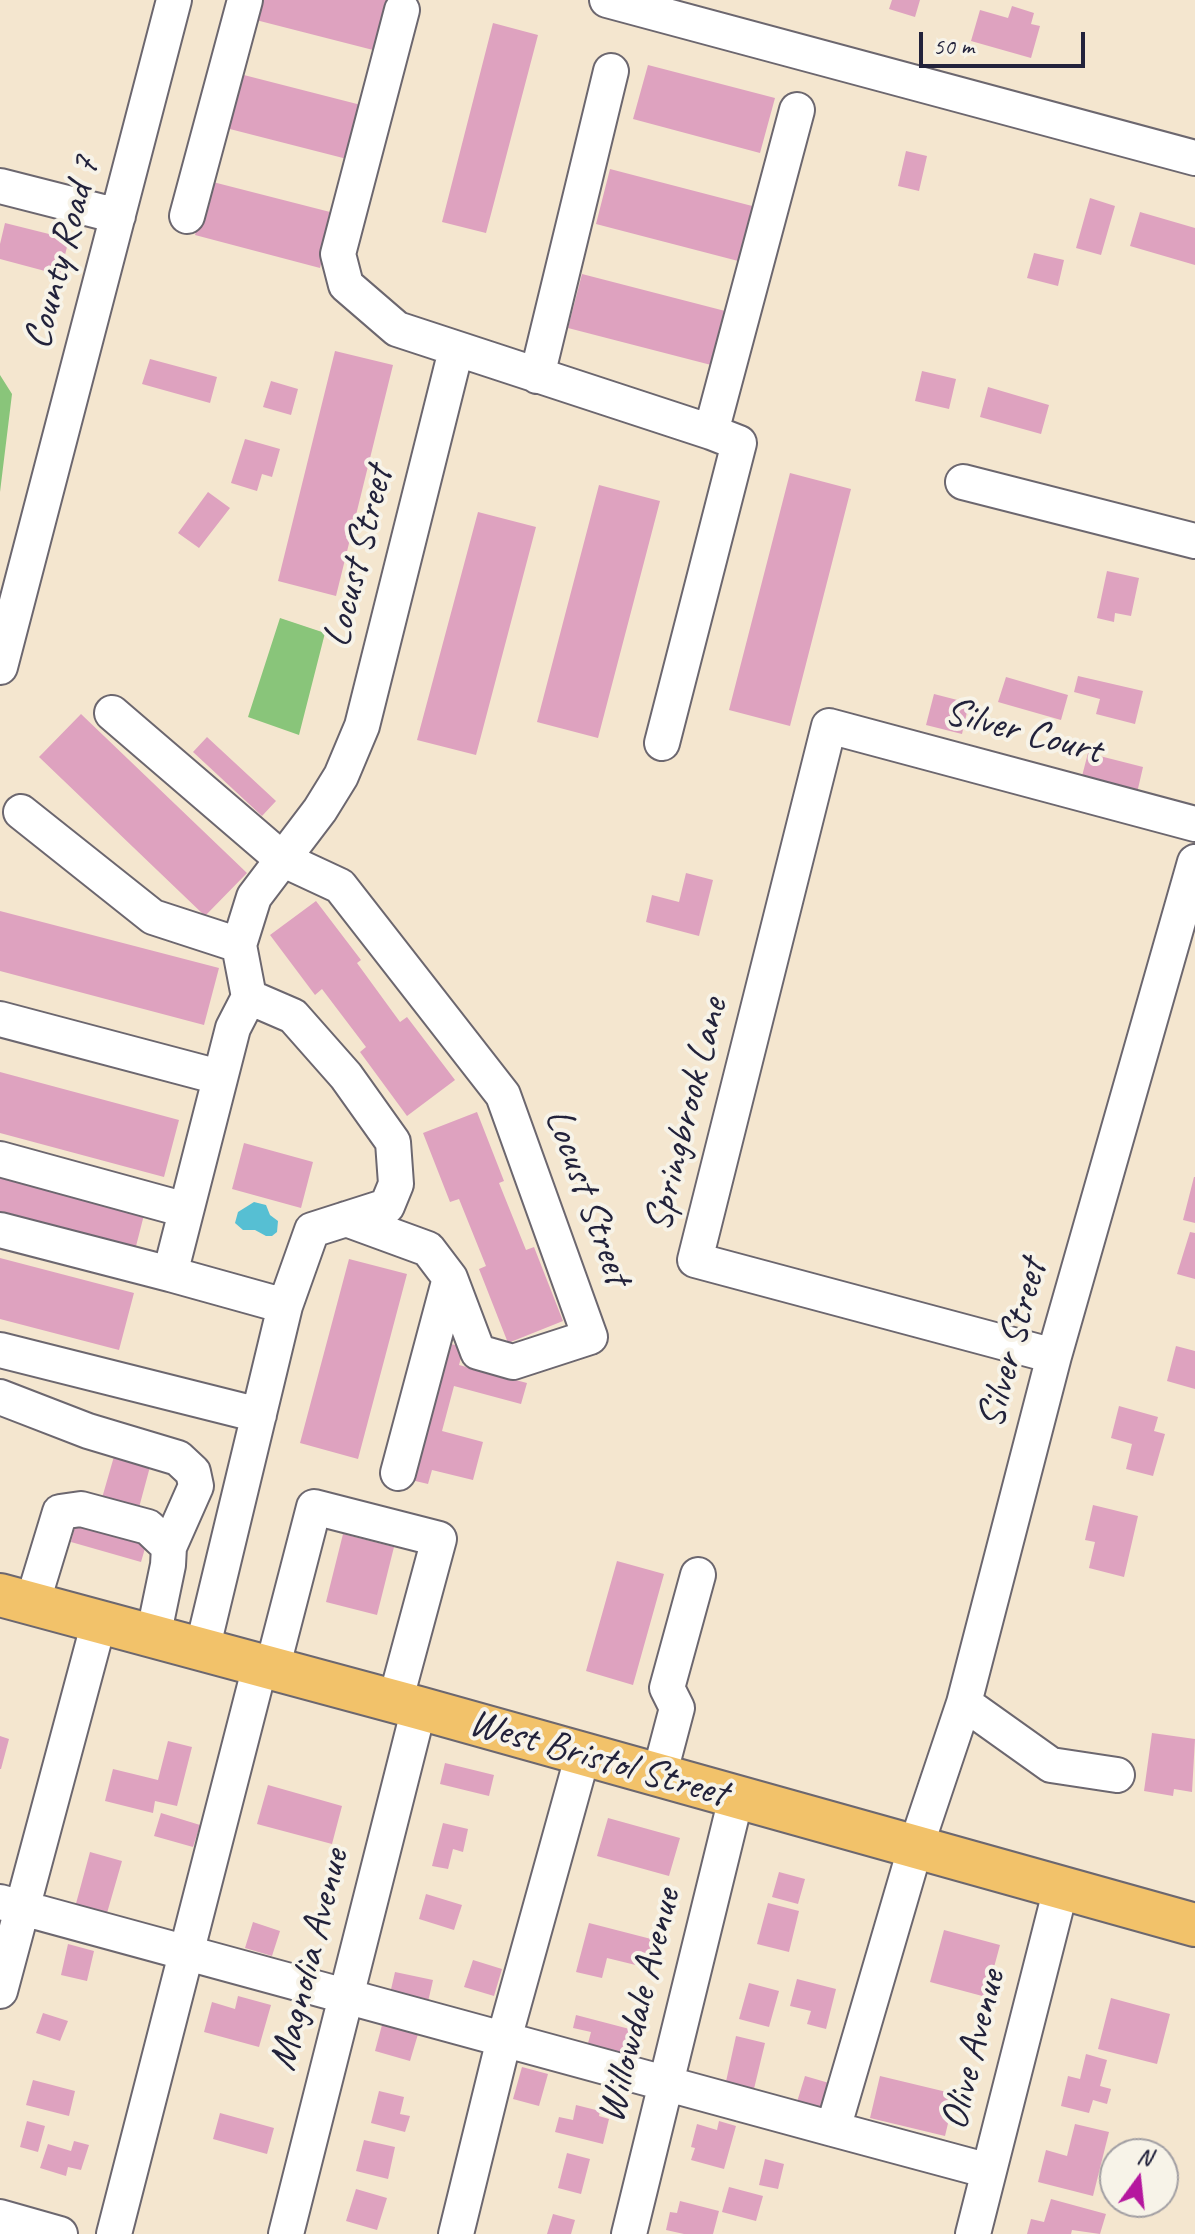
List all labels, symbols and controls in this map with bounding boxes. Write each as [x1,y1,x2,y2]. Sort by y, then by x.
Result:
scale bar [923,16,1089,66]
text: 50 m [933,31,974,61]
street label: County Road 7 [14,152,112,354]
street label: Locust Street [313,462,405,652]
street label: Silver Court [939,688,1107,776]
street label: Springbrook Lane [635,993,739,1237]
street label: Locust Street [533,1102,641,1292]
street label: Silver Street [968,1255,1058,1433]
street label: West Bristol Street [463,1699,733,1819]
street label: Magnolia Avenue [259,1845,361,2075]
street label: Willowdale Avenue [588,1884,692,2128]
street label: Olive Avenue [931,1965,1017,2135]
north arrow [1099,2138,1179,2218]
text: N [1134,2141,1155,2172]

